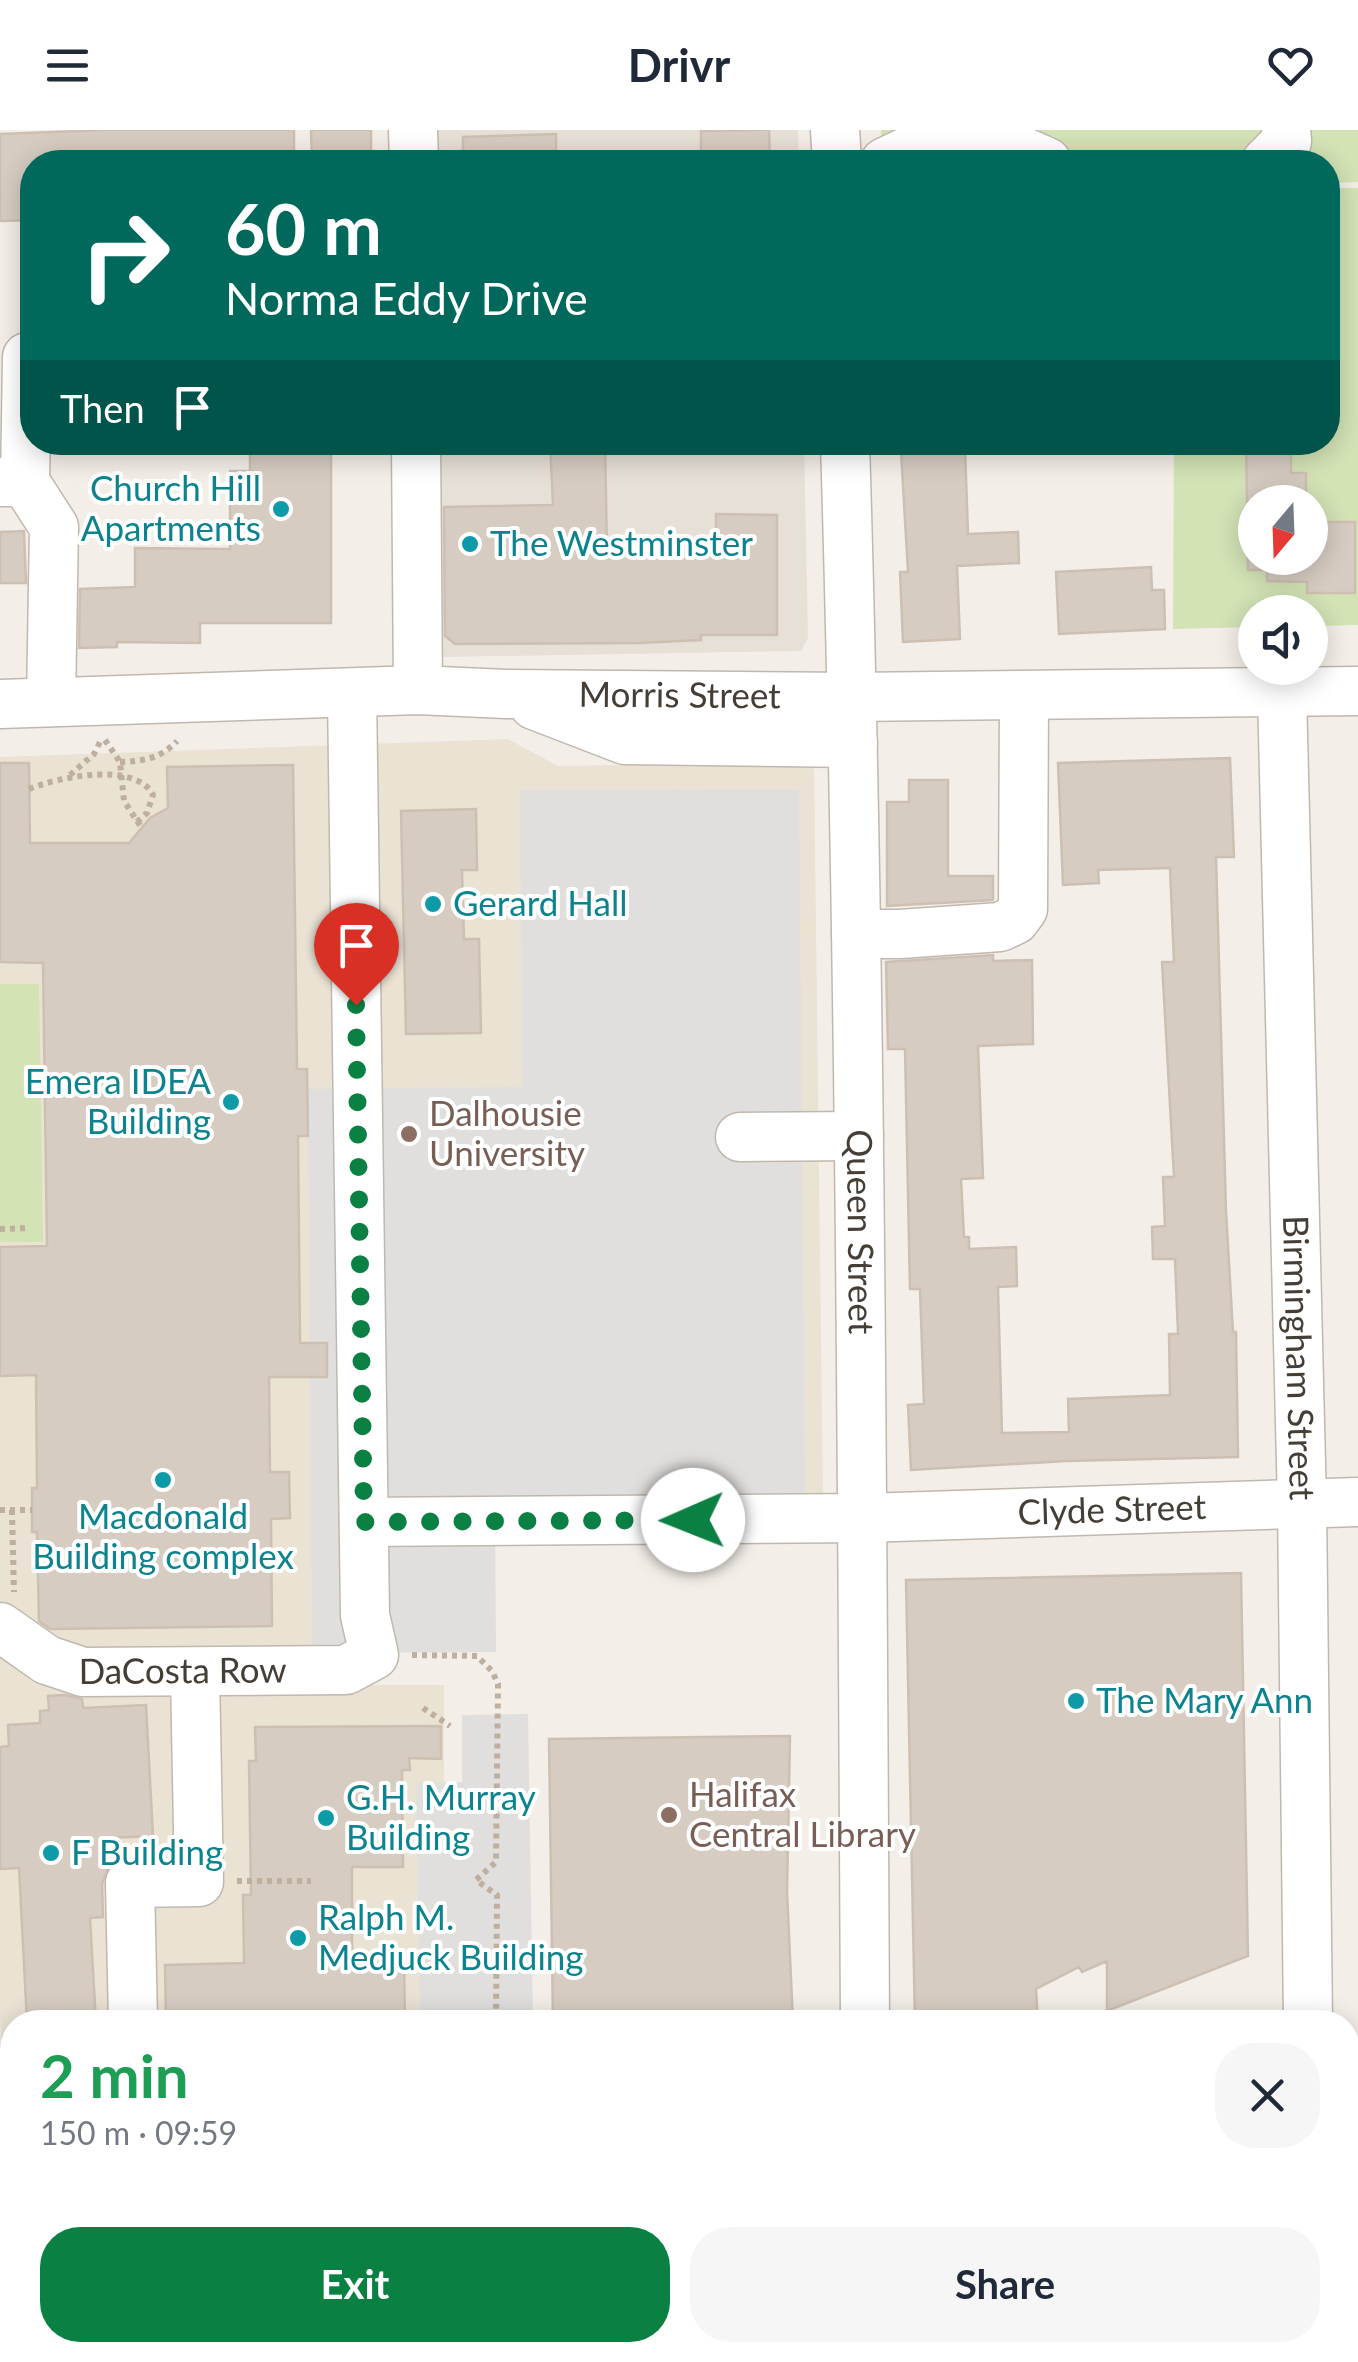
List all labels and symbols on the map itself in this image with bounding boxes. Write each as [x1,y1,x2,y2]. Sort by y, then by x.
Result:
place label: Church Hill Apartments [81,466,261,548]
north arrow [1238,485,1328,575]
marker: Church Hill Apartments [270,498,292,520]
place label: The Westminster [490,521,753,563]
marker: The Westminster [459,533,481,555]
street label: Morris Street [578,672,781,715]
place label: Gerard Hall [453,881,627,923]
marker: Gerard Hall [422,893,444,915]
pin [314,903,399,1006]
place label: Emera IDEA Building [25,1059,211,1141]
marker: Emera IDEA Building [220,1091,242,1113]
place label: Dalhousie University [429,1091,585,1173]
marker: Dalhousie University [398,1123,420,1145]
street label: Queen Street [840,1129,884,1335]
street label: Birmingham Street [1276,1215,1325,1501]
position arrow [641,1468,745,1572]
marker: Macdonald Building complex [152,1469,174,1491]
street label: Clyde Street [1017,1484,1207,1532]
place label: Macdonald Building complex [32,1494,294,1576]
street label: DaCosta Row [78,1647,287,1691]
place label: The Mary Ann [1096,1678,1313,1720]
marker: The Mary Ann [1065,1690,1087,1712]
place label: Halifax Central Library [689,1772,916,1854]
place label: G.H. Murray Building [346,1775,536,1857]
marker: Halifax Central Library [658,1804,680,1826]
marker: G.H. Murray Building [315,1807,337,1829]
place label: F Building [71,1830,223,1872]
marker: F Building [40,1842,62,1864]
place label: Ralph M. Medjuck Building [318,1895,584,1977]
marker: Ralph M. Medjuck Building [287,1927,309,1949]

